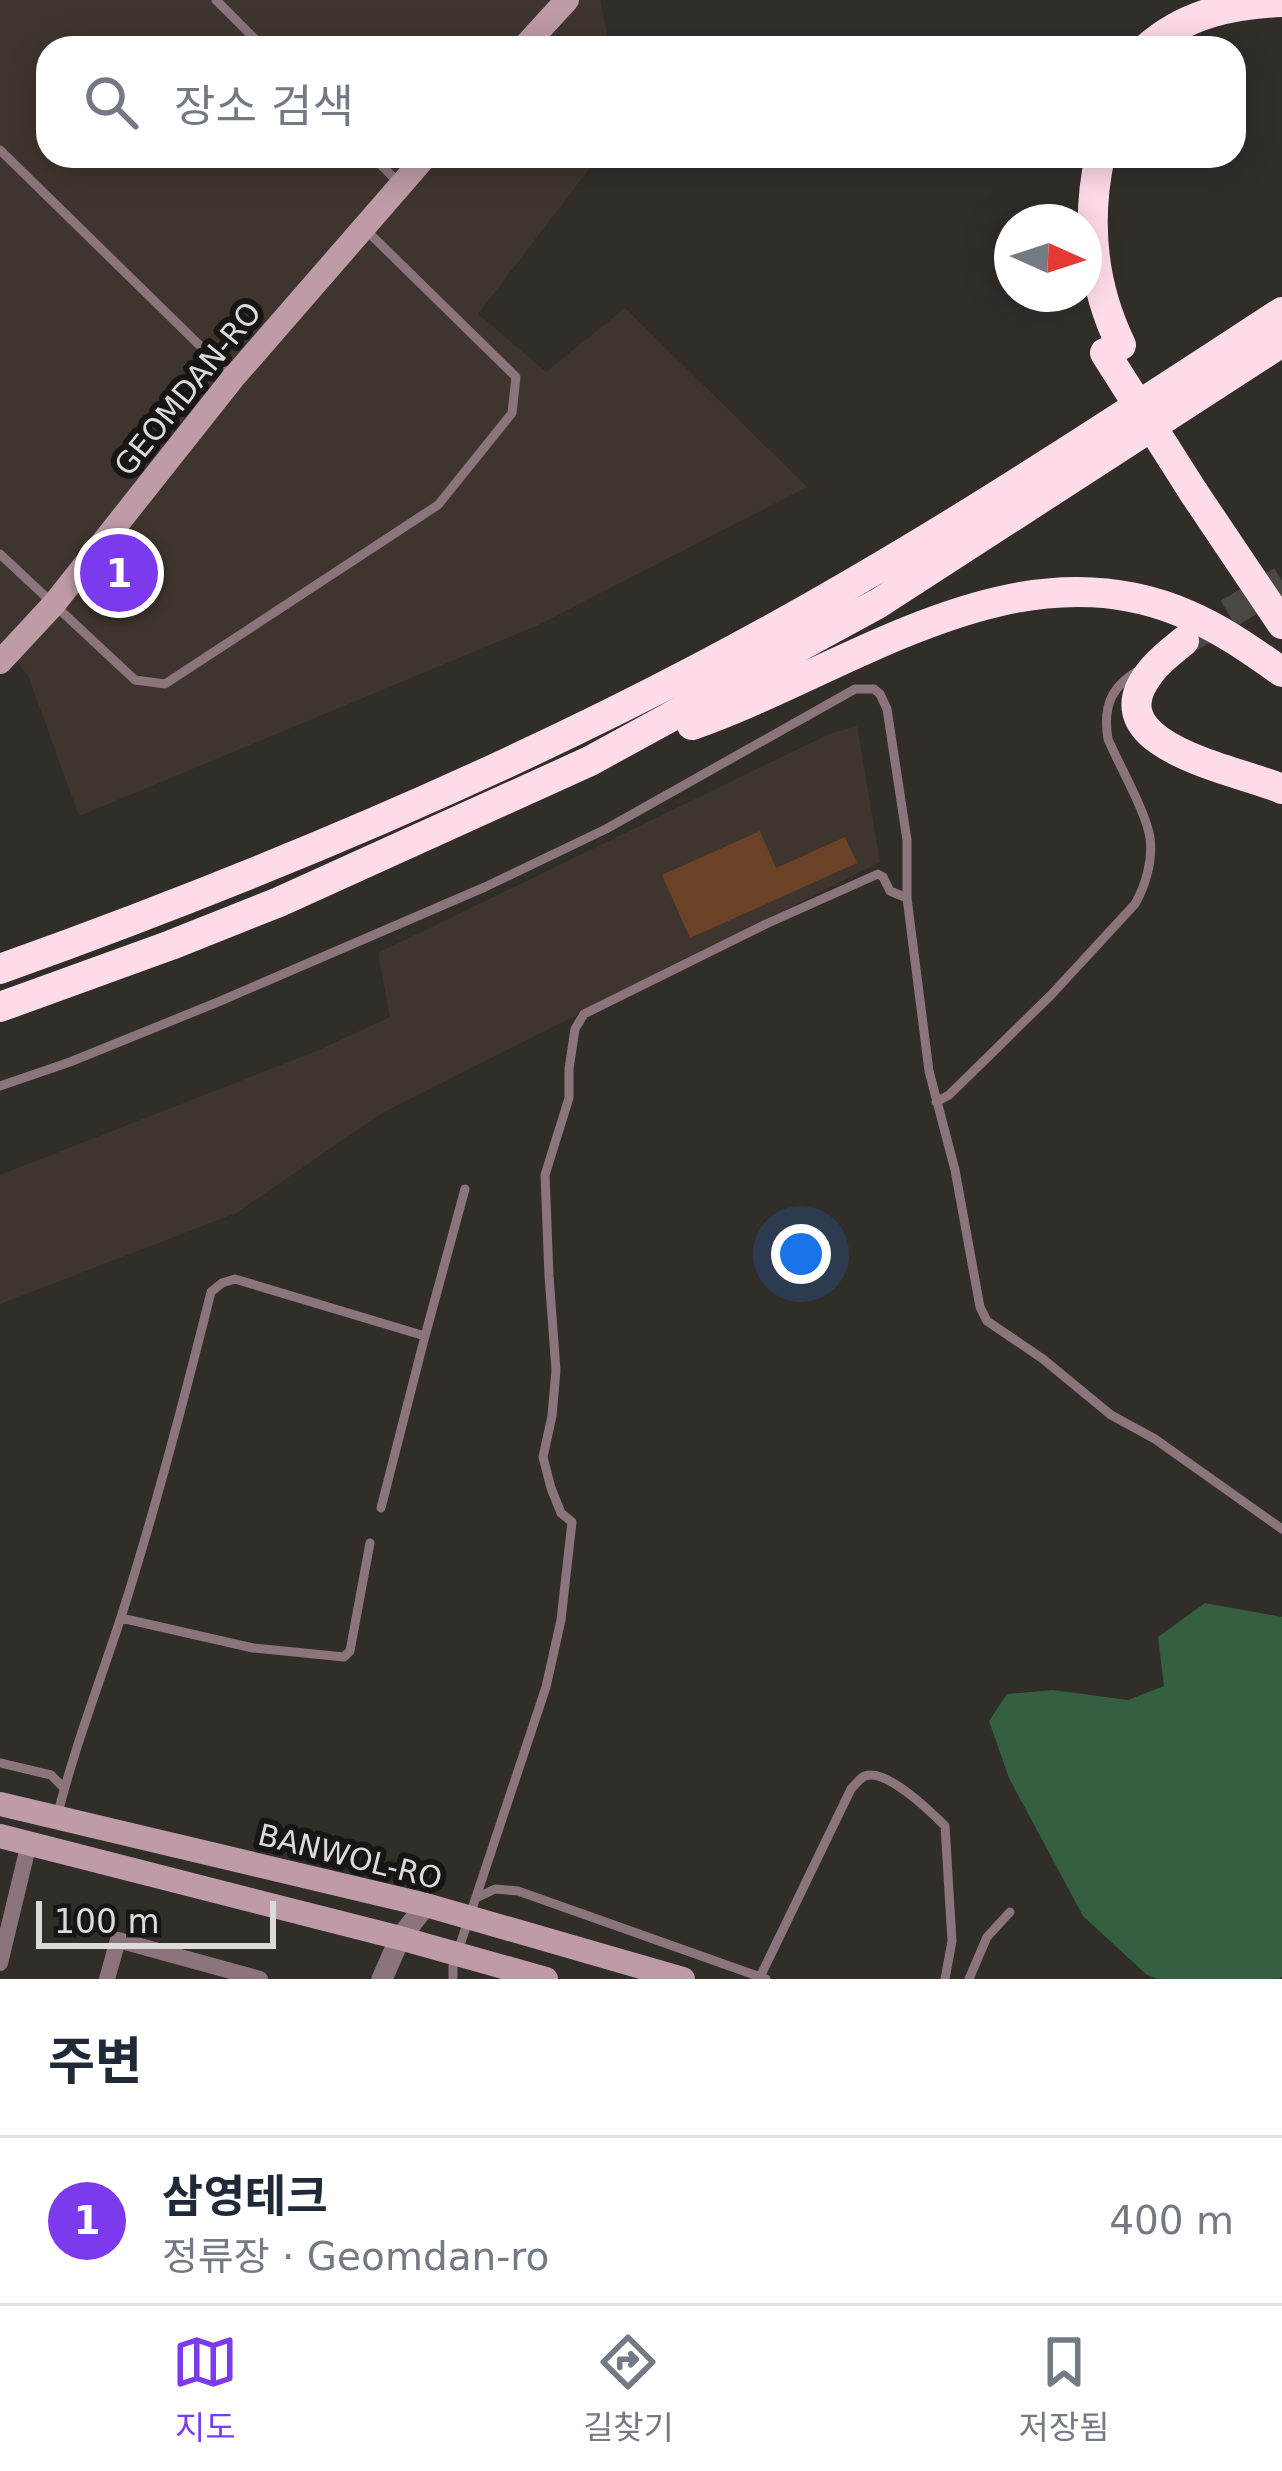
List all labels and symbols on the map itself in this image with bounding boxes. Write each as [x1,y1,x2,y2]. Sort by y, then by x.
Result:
north arrow [994,204,1102,312]
street label: GEOMDAN-RO [107,295,268,482]
pin: 1 [80,528,158,618]
your location [771,1224,831,1284]
street label: BANWOL-RO [255,1817,446,1896]
scale bar [36,1895,276,1948]

